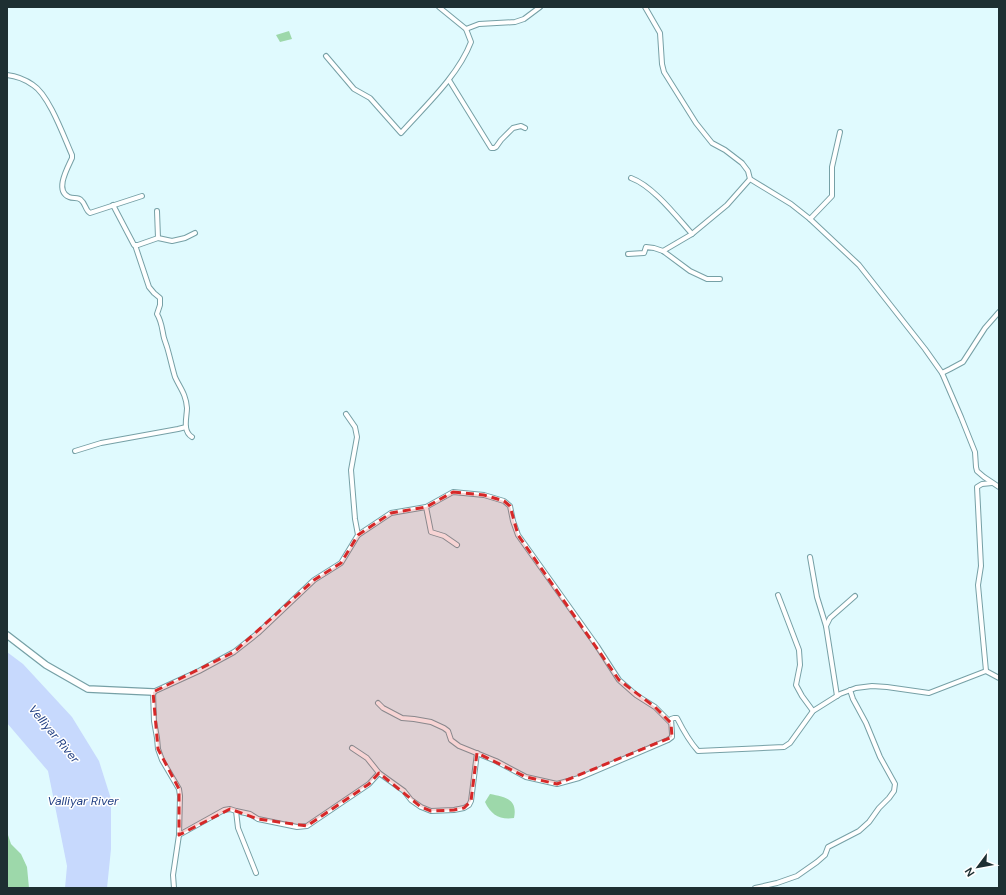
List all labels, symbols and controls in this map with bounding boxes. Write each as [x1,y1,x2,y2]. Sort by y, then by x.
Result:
water label: Velliyar River [25,702,83,767]
water label: Valliyar River [48,793,119,809]
north arrow [958,847,998,887]
text: N [961,865,978,879]

